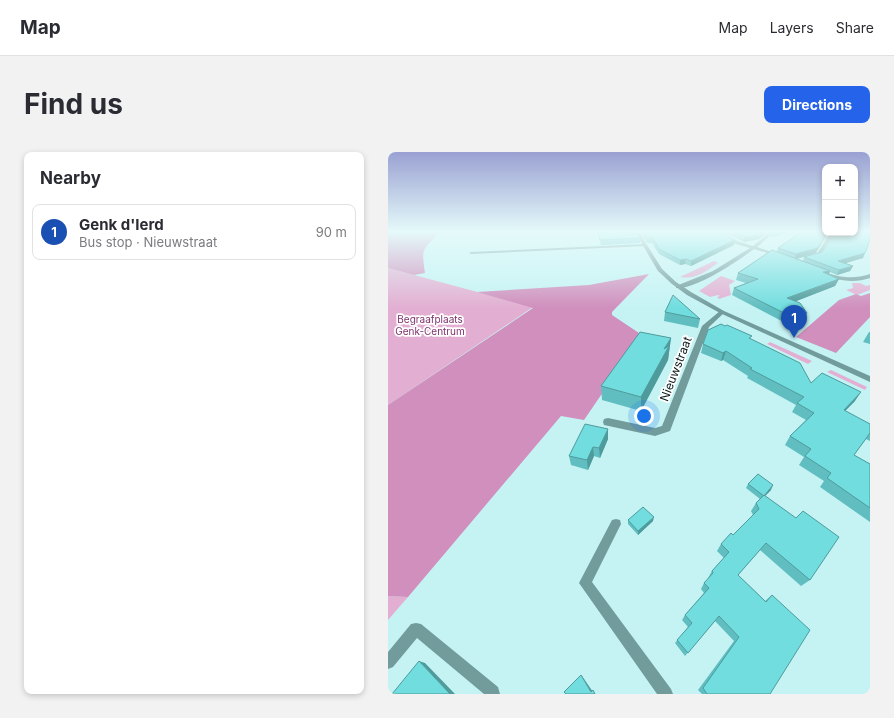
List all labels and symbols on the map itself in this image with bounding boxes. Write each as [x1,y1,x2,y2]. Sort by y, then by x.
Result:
pin: 1 [781,305,807,338]
park label: Begraafplaats Genk-Centrum [395,313,465,337]
street label: Nieuwstraat [656,334,695,403]
your location [634,406,654,426]

